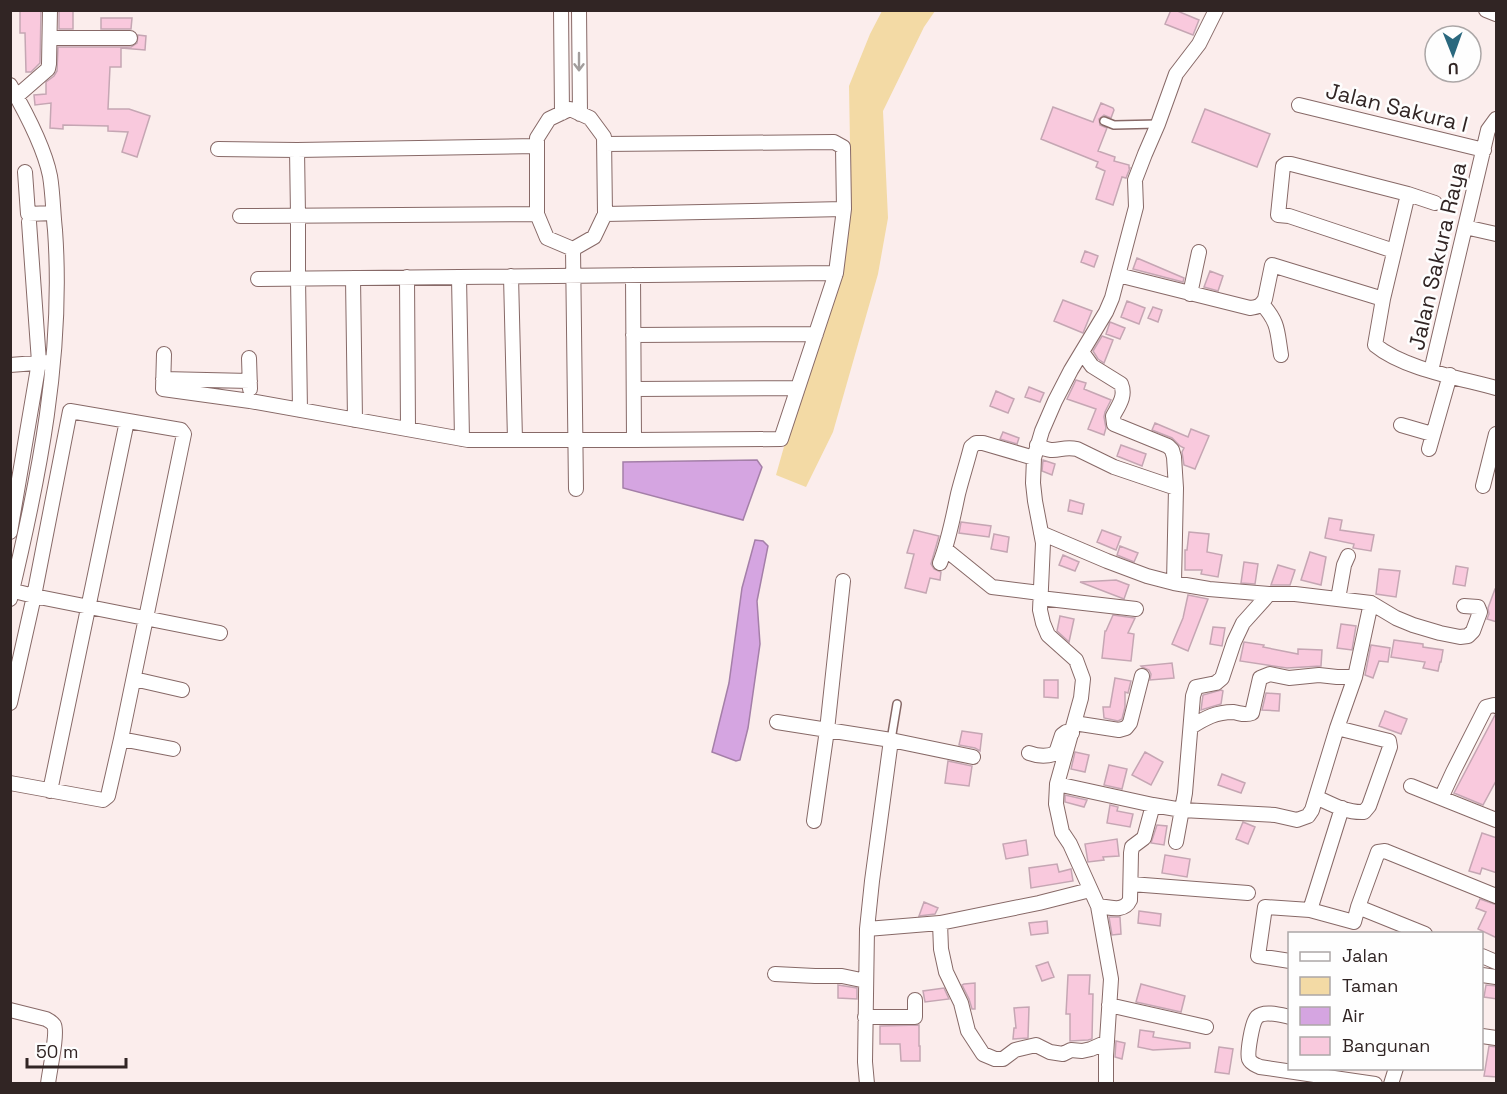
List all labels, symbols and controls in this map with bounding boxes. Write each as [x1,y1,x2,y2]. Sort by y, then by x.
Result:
north arrow [1423,24,1483,84]
one-way arrow [573,52,585,72]
text: U [1448,58,1459,79]
street label: Jalan Sakura I [1323,76,1471,138]
street label: Jalan Sakura Raya [1402,159,1472,353]
legend [1288,932,1483,1070]
text: Jalan [1342,944,1388,967]
text: Taman [1342,974,1398,997]
text: Air [1342,1004,1365,1027]
scale bar [27,1031,126,1069]
text: Bangunan [1342,1034,1430,1057]
text: 50 m [36,1040,78,1063]

